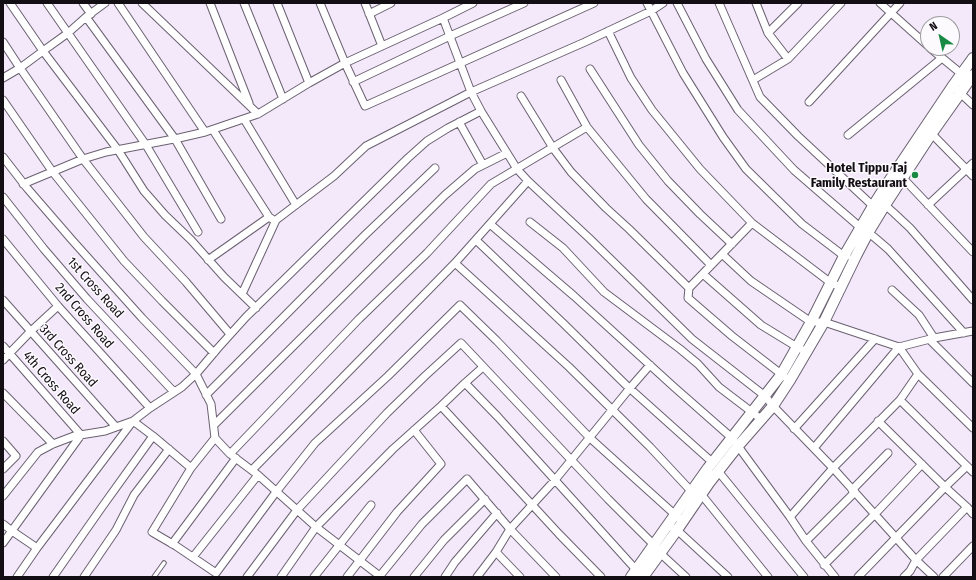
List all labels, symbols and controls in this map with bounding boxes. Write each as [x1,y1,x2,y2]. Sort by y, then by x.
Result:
north arrow [920,16,960,56]
text: N [927,19,940,34]
place label: Hotel Tippu Taj Family Restaurant [811,160,907,191]
marker: Hotel Tippu Taj Family Restaurant [910,170,920,180]
street label: 1st Cross Road [64,254,126,322]
street label: 2nd Cross Road [52,280,116,352]
street label: 3rd Cross Road [36,322,100,390]
street label: 4th Cross Road [19,348,83,418]

